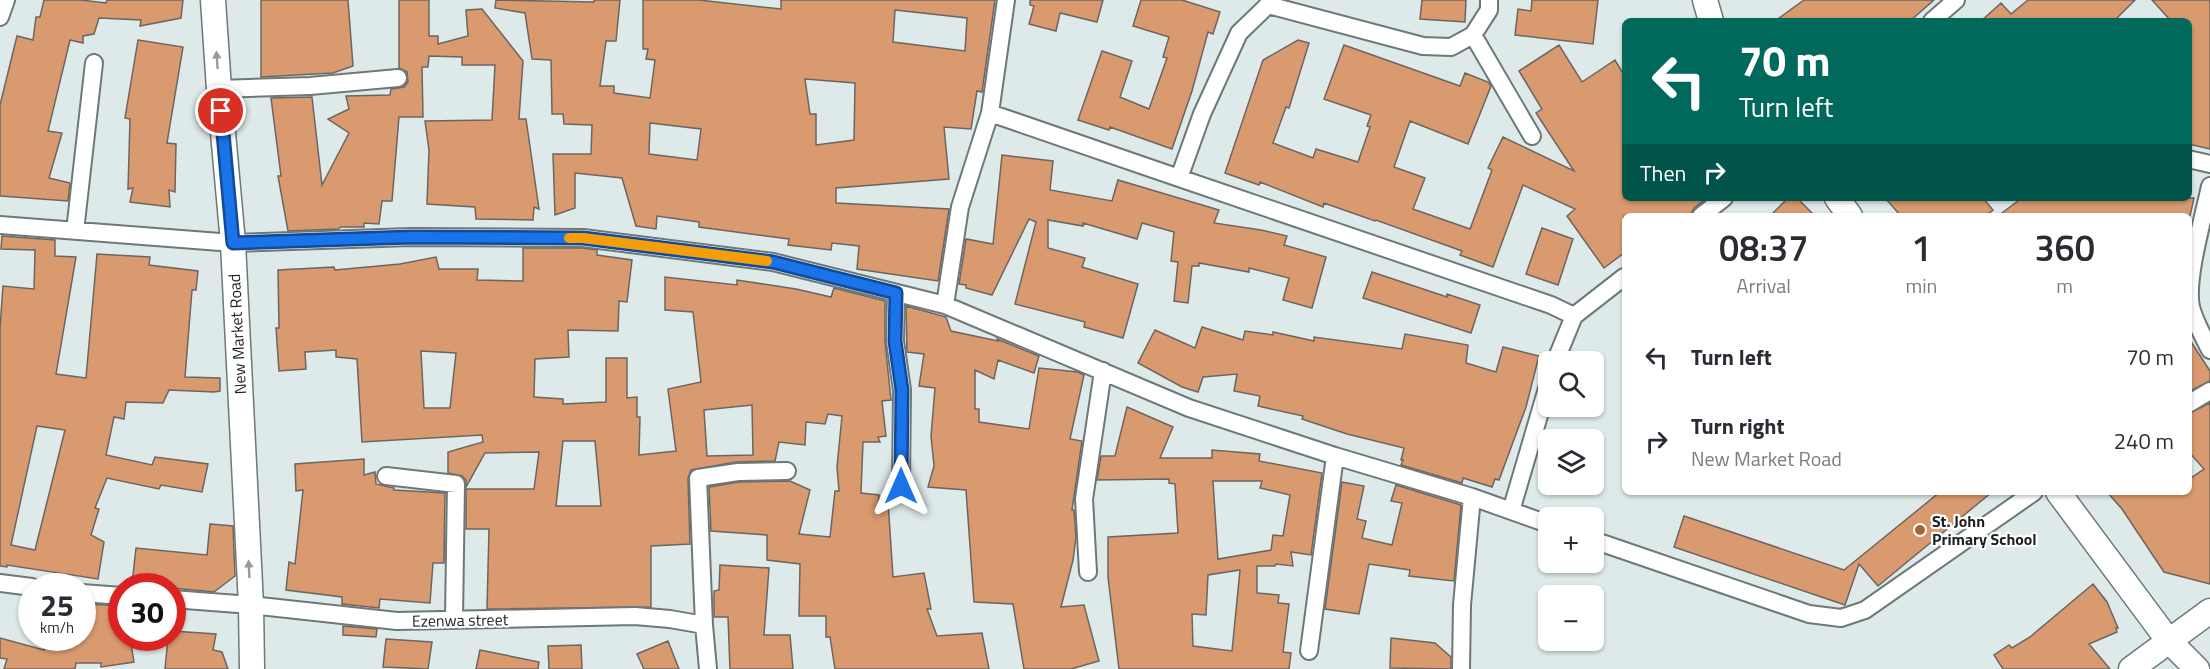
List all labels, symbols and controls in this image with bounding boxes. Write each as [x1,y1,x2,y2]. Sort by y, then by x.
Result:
text: 70 m [1739,28,1831,92]
icon: left [1640,42,1718,120]
one-way arrow [212,50,222,69]
pin [195,85,246,136]
text: Turn left [1739,86,1833,127]
icon: arrive [204,94,237,127]
text: Then [1640,156,1686,190]
icon: right [1698,156,1731,189]
text: 08:37 [1719,220,1808,275]
text: 1 [1911,220,1931,275]
text: 360 [2034,220,2095,275]
text: Arrival [1737,270,1791,301]
text: min [1905,270,1937,301]
text: m [2056,270,2073,301]
street label: New Market Road [222,273,252,395]
text: Turn left [1691,340,1772,374]
text: 70 m [2126,340,2174,374]
icon: left [1640,341,1673,374]
map controls [1538,351,1604,651]
button: search [1538,351,1604,417]
text: Turn right [1691,409,1785,443]
text: 240 m [2114,424,2174,458]
icon: right [1640,425,1673,458]
button: layers [1538,429,1604,495]
text: New Market Road [1691,443,1842,474]
position arrow [869,454,933,518]
button: + [1538,507,1604,573]
place label: St. John Primary School [1932,509,2037,551]
marker: St. John Primary School [1913,523,1927,537]
one-way arrow [245,559,254,578]
speed limit sign: 30 [108,573,186,651]
text: 25 [40,582,74,628]
button: − [1538,585,1604,651]
street label: Ezenwa street [412,607,509,633]
text: km/h [40,616,74,639]

